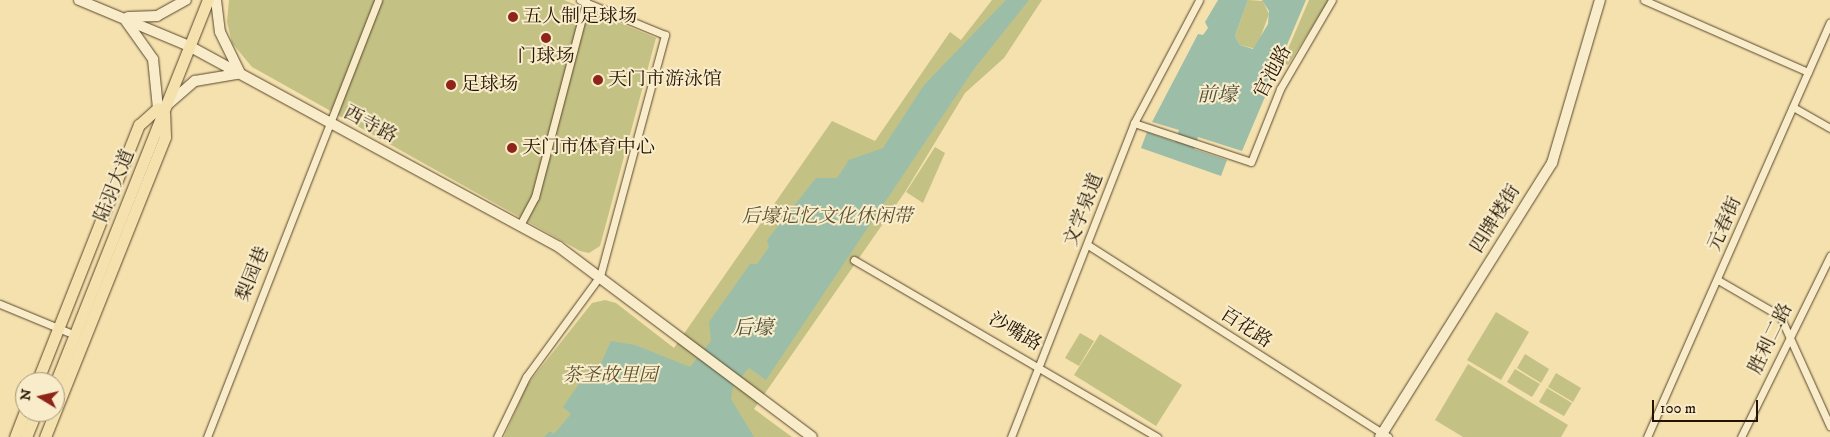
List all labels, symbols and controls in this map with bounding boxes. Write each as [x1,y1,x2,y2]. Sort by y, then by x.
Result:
place label: 五人制足球场 [523,6,637,28]
marker: 五人制足球场 [507,11,519,23]
marker: 门球场 [540,32,552,44]
street label: 官池路 [1250,41,1296,103]
place label: 门球场 [518,46,574,68]
place label: 天门市游泳馆 [608,69,722,91]
place label: 足球场 [461,74,518,96]
marker: 天门市游泳馆 [592,74,604,86]
marker: 足球场 [445,79,457,91]
water label: 前壕 [1197,83,1237,107]
street label: 西寺路 [339,102,401,148]
place label: 天门市体育中心 [522,137,655,159]
marker: 天门市体育中心 [506,142,518,154]
street label: 陆羽大道 [90,146,140,226]
street label: 文学泉道 [1060,170,1108,250]
street label: 四牌楼街 [1466,181,1526,257]
street label: 元春街 [1703,193,1747,255]
park label: 后壕记忆文化休闲带 [742,206,912,228]
street label: 梨园巷 [232,243,274,305]
street label: 胜利二路 [1744,300,1798,378]
street label: 百花路 [1216,303,1276,353]
street label: 沙嘴路 [985,308,1045,356]
water label: 后壕 [733,316,773,340]
park label: 茶圣故里园 [563,365,657,387]
north arrow [15,372,65,422]
text: N [16,388,36,402]
scale bar [1655,390,1761,422]
text: 100 m [1660,399,1696,418]

